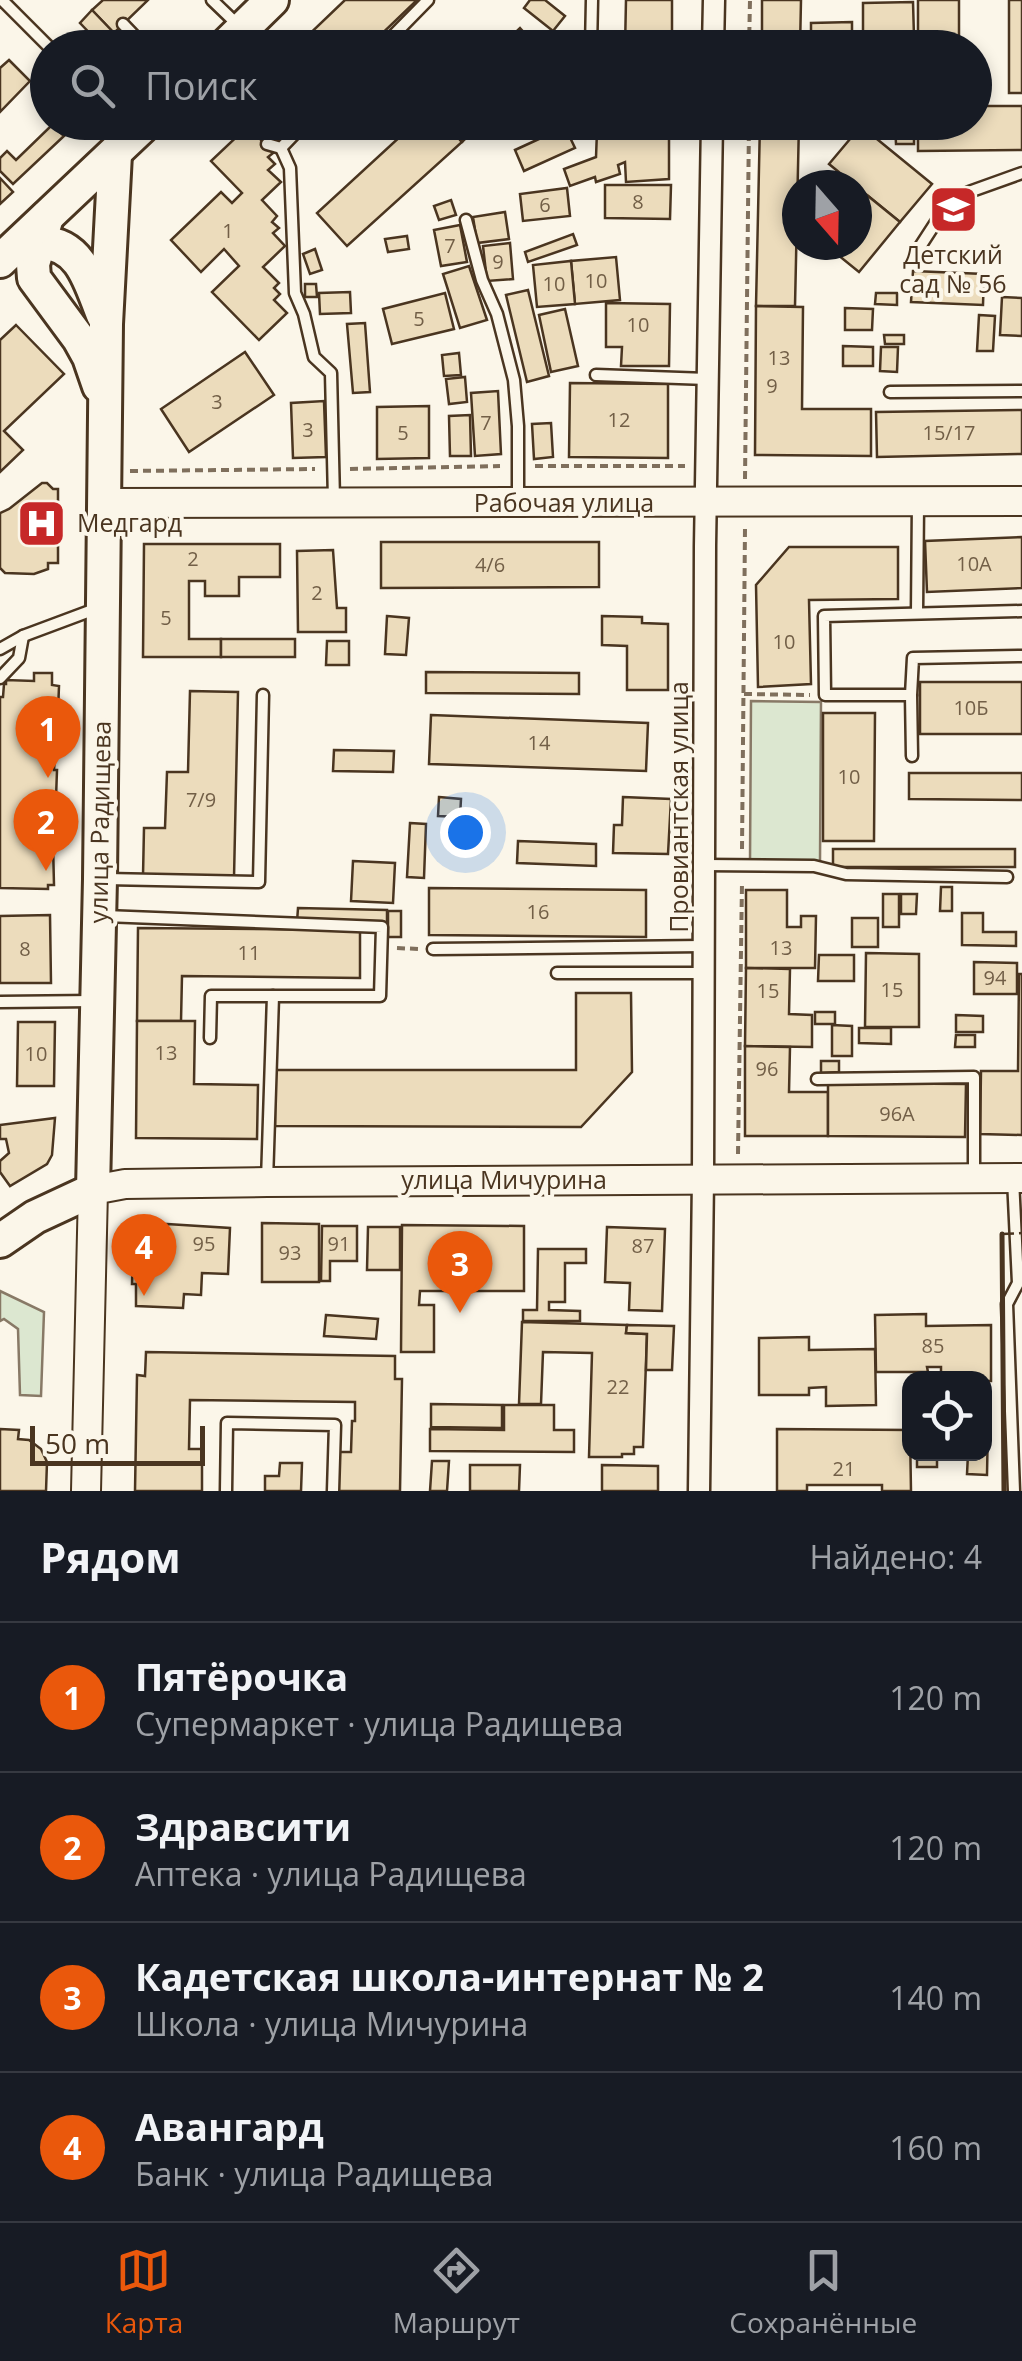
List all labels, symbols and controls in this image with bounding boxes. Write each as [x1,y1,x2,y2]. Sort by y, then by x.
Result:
search box [30,30,992,140]
icon: search [65,58,120,113]
text: Поиск [145,59,258,111]
north arrow [782,170,872,260]
school or university icon: Детский сад № 56 [927,183,979,235]
house number: 8 [632,188,644,215]
house number: 6 [539,191,551,218]
house number: 1 [222,217,234,244]
house number: 7 [444,232,456,259]
place label: Детский сад № 56 [899,237,1007,300]
house number: 9 [492,248,504,275]
house number: 10 [585,267,607,294]
house number: 10 [543,270,565,297]
house number: 5 [413,305,425,332]
house number: 10 [627,311,649,338]
house number: 13 [768,344,790,371]
house number: 9 [766,372,778,399]
house number: 3 [211,388,223,415]
house number: 12 [608,406,630,433]
house number: 7 [480,409,492,436]
house number: 3 [302,416,314,443]
house number: 5 [397,419,409,446]
house number: 15/17 [922,419,976,446]
street label: Рабочая улица [474,485,654,519]
hospital icon: Медгард [16,497,68,549]
place label: Медгард [77,505,182,539]
house number: 2 [187,545,199,572]
house number: 10А [956,550,992,577]
house number: 4/6 [475,551,505,578]
house number: 2 [311,579,323,606]
house number: 5 [160,604,172,631]
house number: 10 [773,628,795,655]
street label: Провиантская улица [661,681,695,933]
house number: 10Б [953,694,989,721]
pin: 1 [15,696,80,778]
street label: улица Радищева [80,720,118,924]
house number: 14 [528,729,551,756]
house number: 10 [838,763,860,790]
house number: 7/9 [186,786,216,813]
pin: 2 [13,788,78,871]
your location [440,807,491,858]
house number: 16 [527,898,549,925]
house number: 13 [770,934,792,961]
house number: 8 [19,935,31,962]
house number: 11 [238,939,260,966]
house number: 94 [984,964,1007,991]
house number: 15 [881,976,903,1003]
house number: 15 [757,977,779,1004]
house number: 13 [155,1039,177,1066]
house number: 10 [25,1040,47,1067]
house number: 96 [756,1055,778,1082]
house number: 96А [879,1100,915,1127]
street label: улица Мичурина [401,1162,607,1196]
pin: 4 [112,1214,176,1296]
house number: 95 [193,1230,215,1257]
house number: 91 [328,1230,350,1257]
pin: 3 [428,1230,492,1313]
house number: 87 [632,1232,654,1259]
house number: 93 [279,1239,301,1266]
house number: 85 [922,1332,944,1359]
map controls [902,1371,992,1461]
button: locate [902,1371,992,1461]
house number: 22 [607,1373,629,1400]
scale bar [30,1421,205,1466]
text: 50 m [45,1424,110,1462]
house number: 21 [833,1455,855,1482]
text: Рядом [40,1528,181,1585]
text: Найдено: 4 [809,1535,982,1578]
text: Пятёрочка [135,1650,348,1702]
text: 1 [63,1676,82,1719]
text: 120 m [889,1676,982,1719]
text: Супермаркет · улица Радищева [135,1702,623,1745]
text: Здравсити [135,1800,351,1852]
text: 2 [63,1826,82,1869]
text: 120 m [889,1826,982,1869]
text: Аптека · улица Радищева [135,1852,527,1895]
text: Кадетская школа-интернат № 2 [135,1950,764,2002]
text: 3 [63,1976,82,2019]
text: 140 m [889,1976,982,2019]
text: Школа · улица Мичурина [135,2002,528,2045]
text: Авангард [135,2100,324,2152]
text: 4 [63,2126,82,2169]
text: 160 m [889,2126,982,2169]
text: Банк · улица Радищева [135,2152,494,2195]
tab: Карта [105,2243,183,2341]
tab: Маршрут [393,2243,520,2341]
tab: Сохранённые [729,2243,917,2341]

